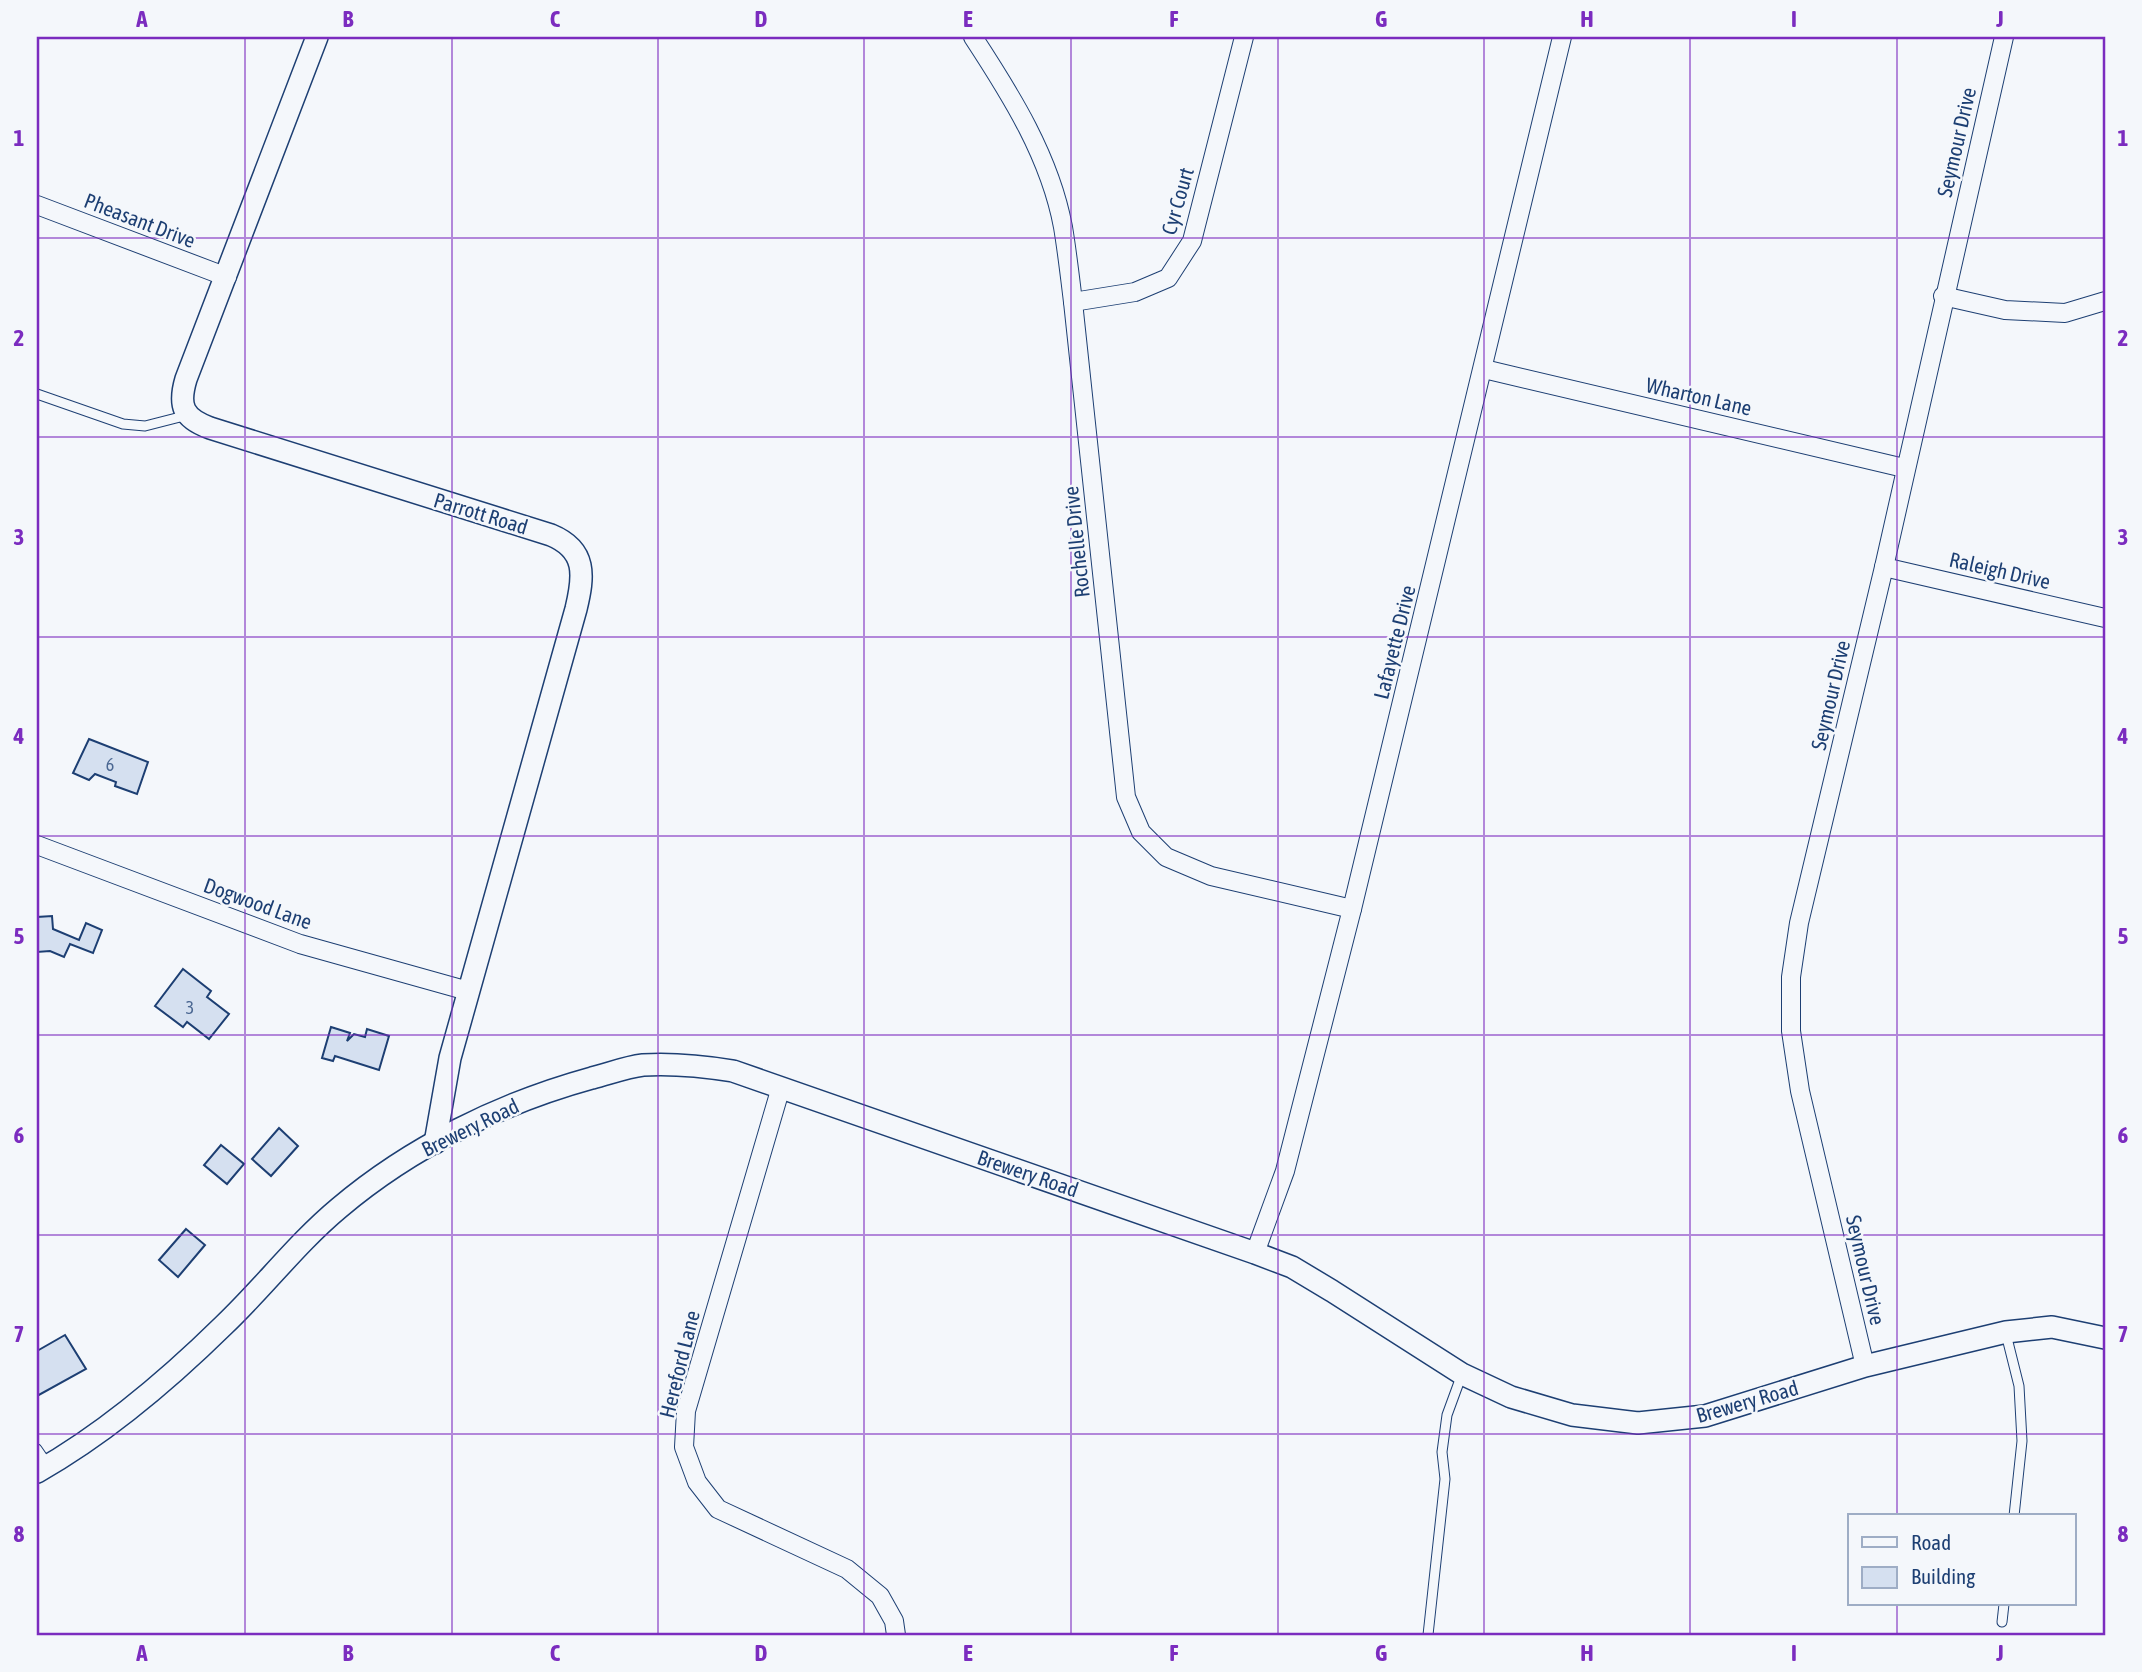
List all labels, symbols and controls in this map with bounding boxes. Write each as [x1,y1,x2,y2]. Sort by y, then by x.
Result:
text: A [135,6,148,32]
text: B [343,6,354,32]
text: C [550,6,561,32]
text: D [755,6,768,32]
text: E [963,6,973,32]
text: F [1169,6,1179,32]
text: G [1375,6,1387,32]
text: H [1580,6,1594,32]
text: I [1791,6,1797,32]
text: J [1995,6,2004,32]
street label: Seymour Drive [1932,85,1980,199]
text: 1 [14,125,25,151]
text: 1 [2118,125,2129,151]
street label: Cyr Court [1156,165,1198,237]
street label: Pheasant Drive [81,188,199,252]
text: 2 [14,325,24,351]
text: 2 [2118,325,2128,351]
street label: Wharton Lane [1644,372,1754,420]
street label: Rochelle Drive [1058,485,1094,599]
street label: Parrott Road [431,487,531,539]
text: 3 [14,524,24,550]
text: 3 [2118,524,2128,550]
street label: Raleigh Drive [1947,547,2053,593]
street label: Lafayette Drive [1368,583,1420,701]
street label: Seymour Drive [1806,638,1854,752]
text: 4 [13,723,25,749]
text: 4 [2117,723,2129,749]
house number: 6 [106,754,114,775]
street label: Dogwood Lane [201,872,315,934]
text: 5 [14,923,25,949]
text: 5 [2118,923,2129,949]
house number: 3 [186,997,194,1018]
street label: Brewery Road [417,1093,523,1161]
text: 6 [14,1122,25,1148]
text: 6 [2118,1122,2129,1148]
street label: Brewery Road [974,1145,1082,1201]
street label: Seymour Drive [1842,1213,1890,1327]
street label: Hereford Lane [654,1308,704,1420]
text: 7 [14,1321,24,1347]
text: 7 [2118,1321,2128,1347]
street label: Brewery Road [1693,1375,1801,1427]
legend [1848,1514,2076,1606]
text: 8 [14,1521,25,1547]
text: 8 [2118,1521,2129,1547]
text: Road [1911,1530,1951,1554]
text: Building [1911,1564,1975,1588]
text: A [135,1640,148,1666]
text: B [343,1640,354,1666]
text: C [550,1640,561,1666]
text: D [755,1640,768,1666]
text: E [963,1640,973,1666]
text: F [1169,1640,1179,1666]
text: G [1375,1640,1387,1666]
text: H [1580,1640,1594,1666]
text: I [1791,1640,1797,1666]
text: J [1995,1640,2004,1666]

